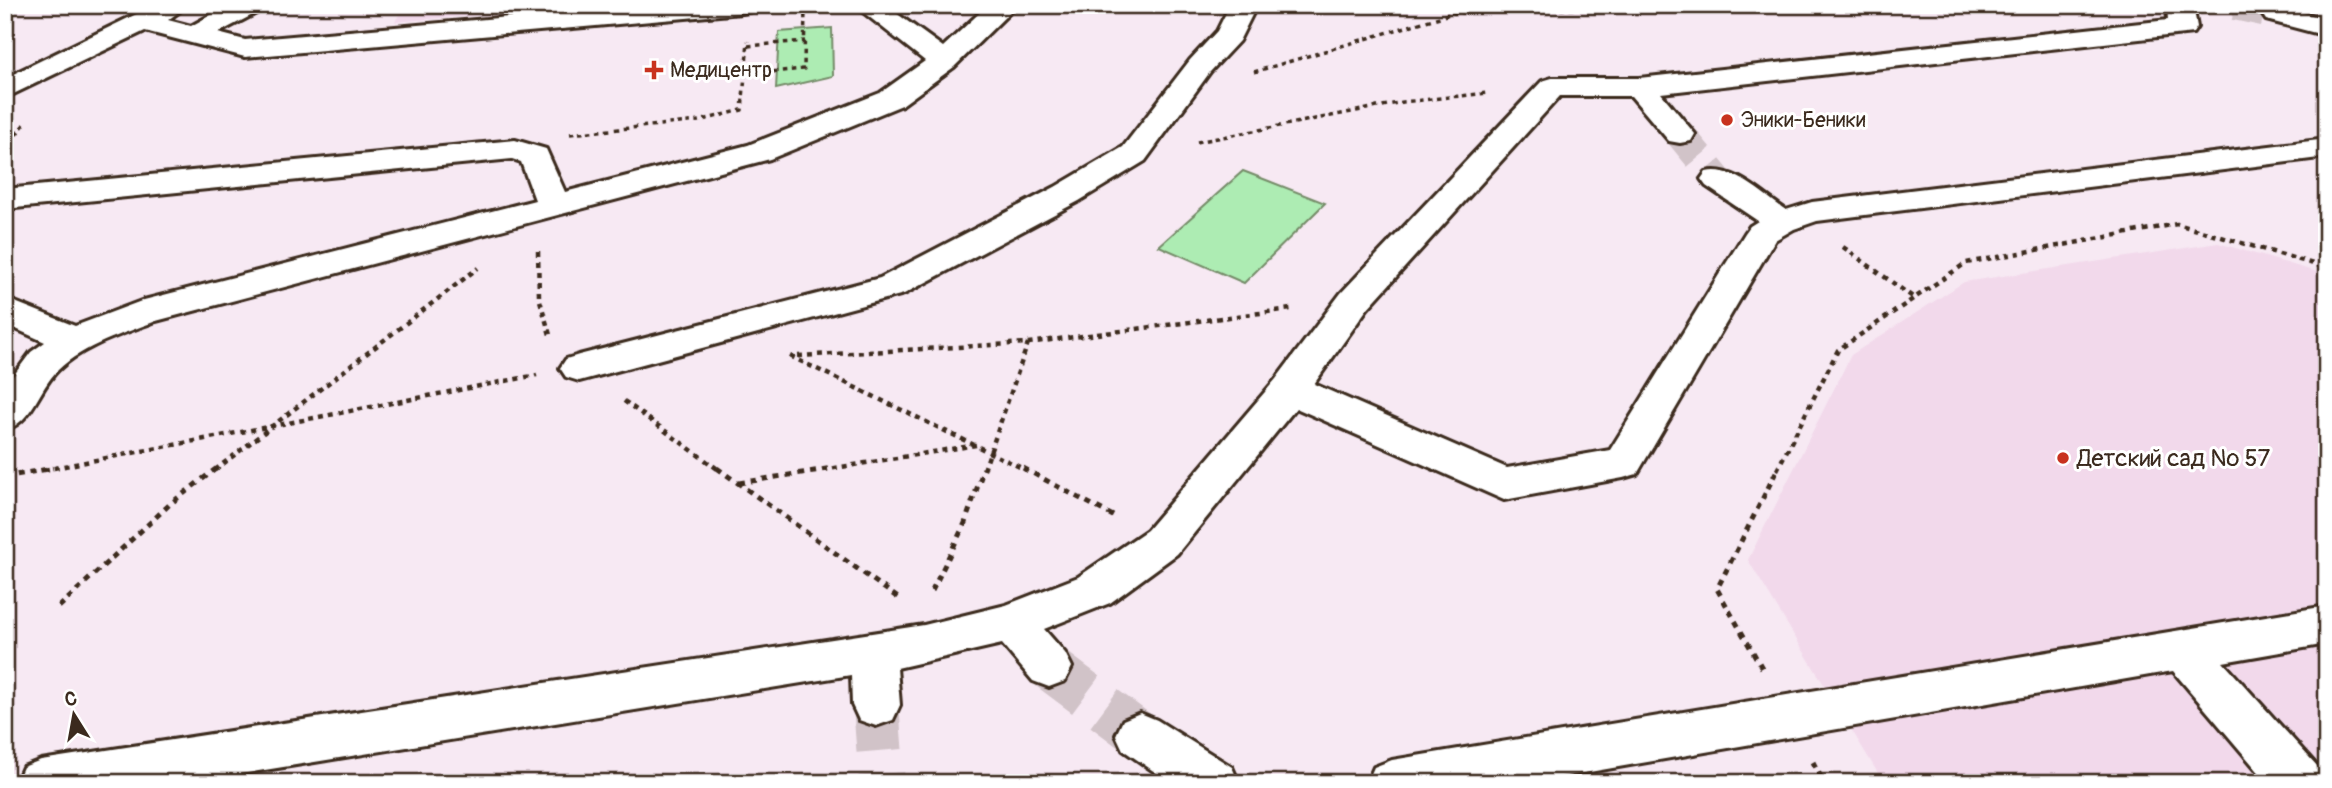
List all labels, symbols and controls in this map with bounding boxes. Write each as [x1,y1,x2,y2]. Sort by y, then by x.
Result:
place label: Медицентр [670,57,772,84]
marker: Медицентр [644,60,664,80]
place label: Эники-Беники [1741,107,1866,134]
marker: Эники-Беники [1719,112,1735,128]
place label: Детский сад № 57 [2076,444,2271,473]
marker: Детский сад № 57 [2055,450,2071,466]
north arrow [38,680,108,750]
text: С [63,686,79,712]

